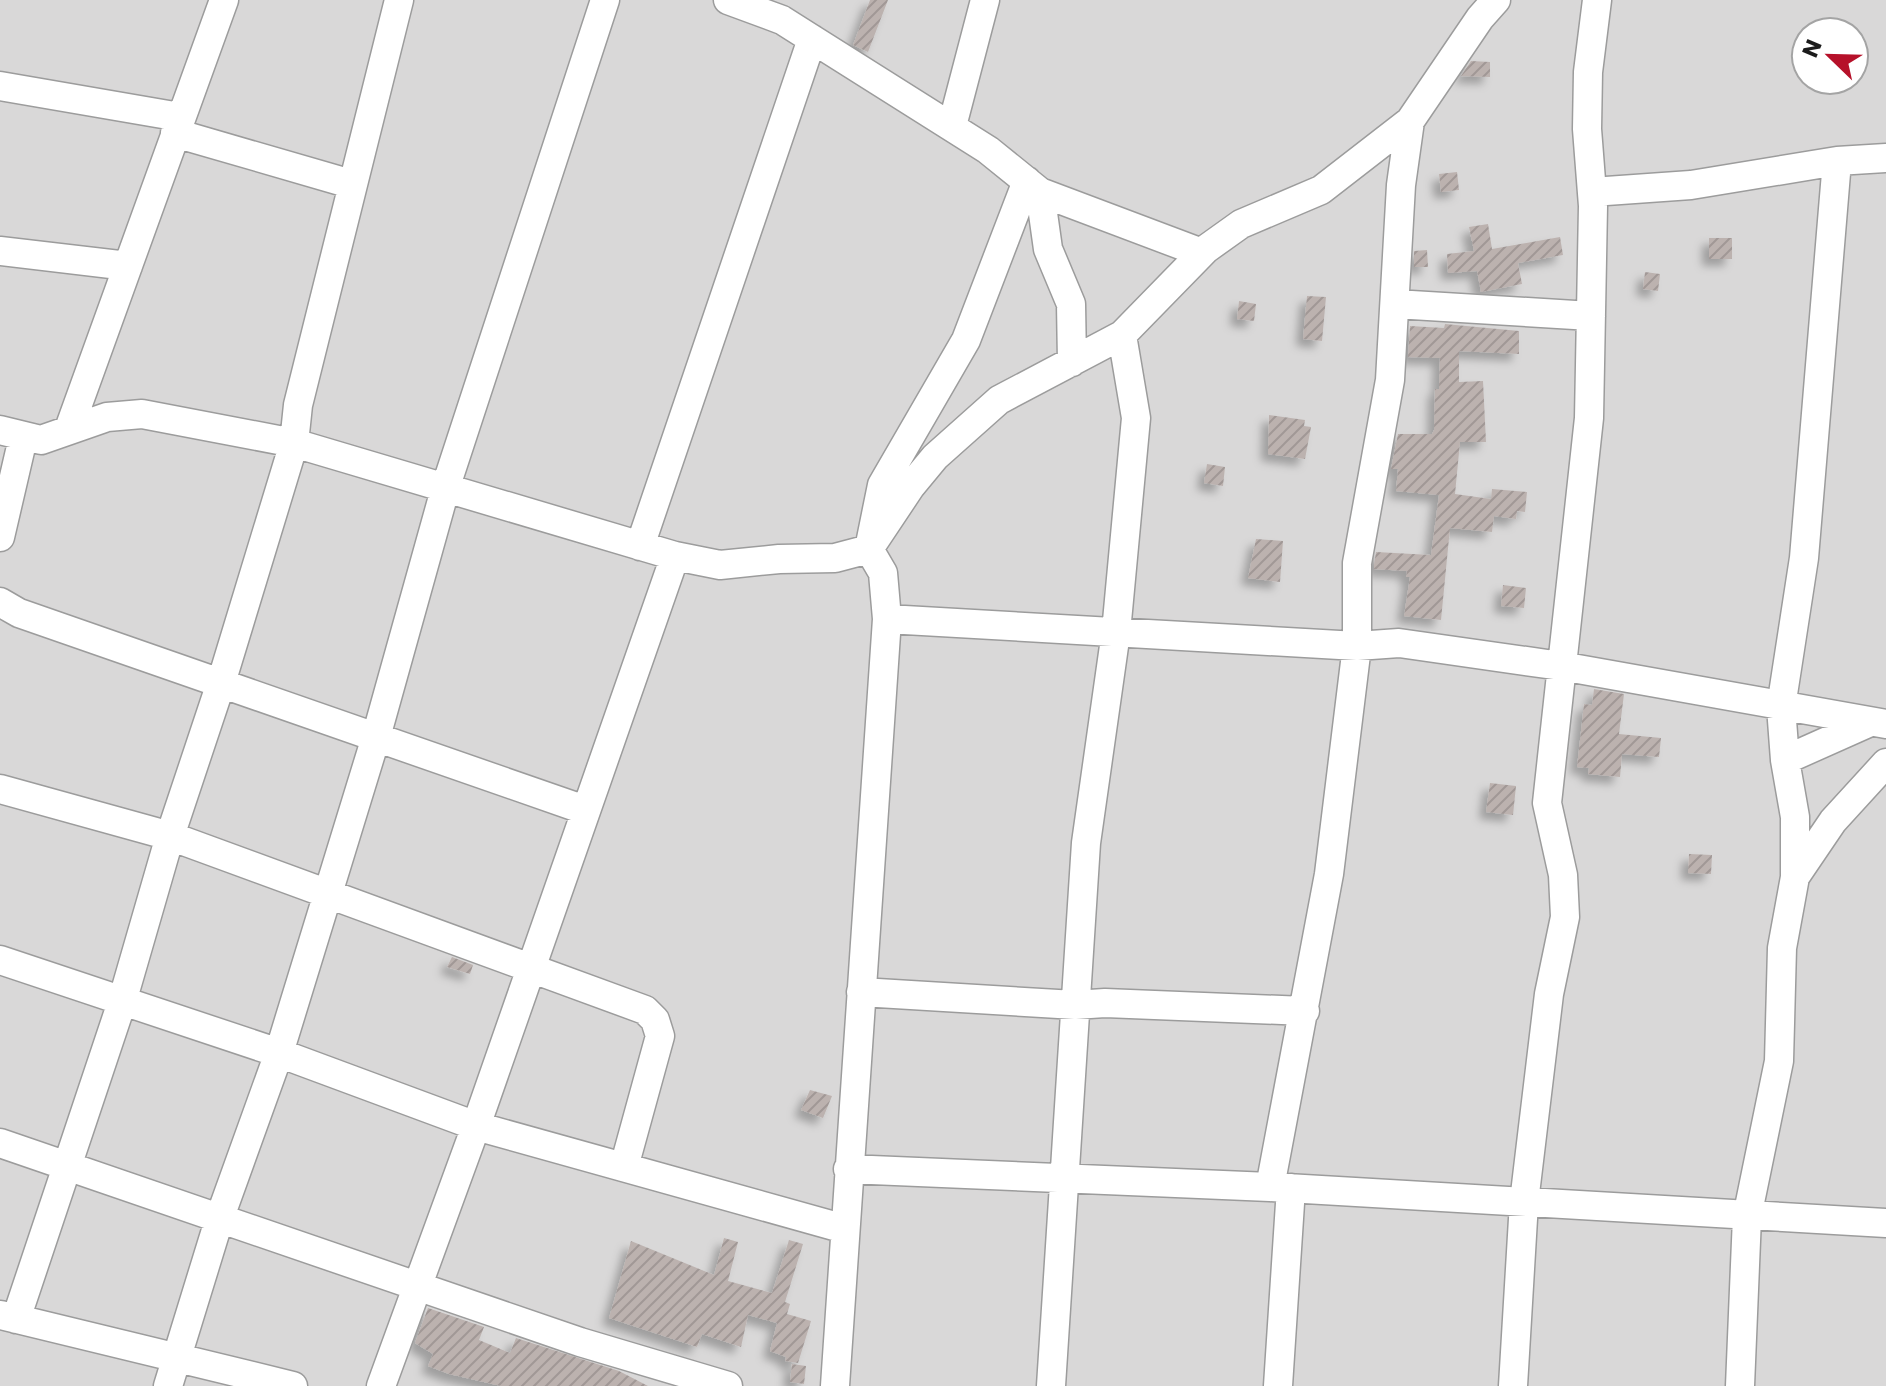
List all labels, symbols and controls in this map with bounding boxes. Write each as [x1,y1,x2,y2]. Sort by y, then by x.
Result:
north arrow [1790,16,1870,96]
text: N [1795,35,1830,62]

